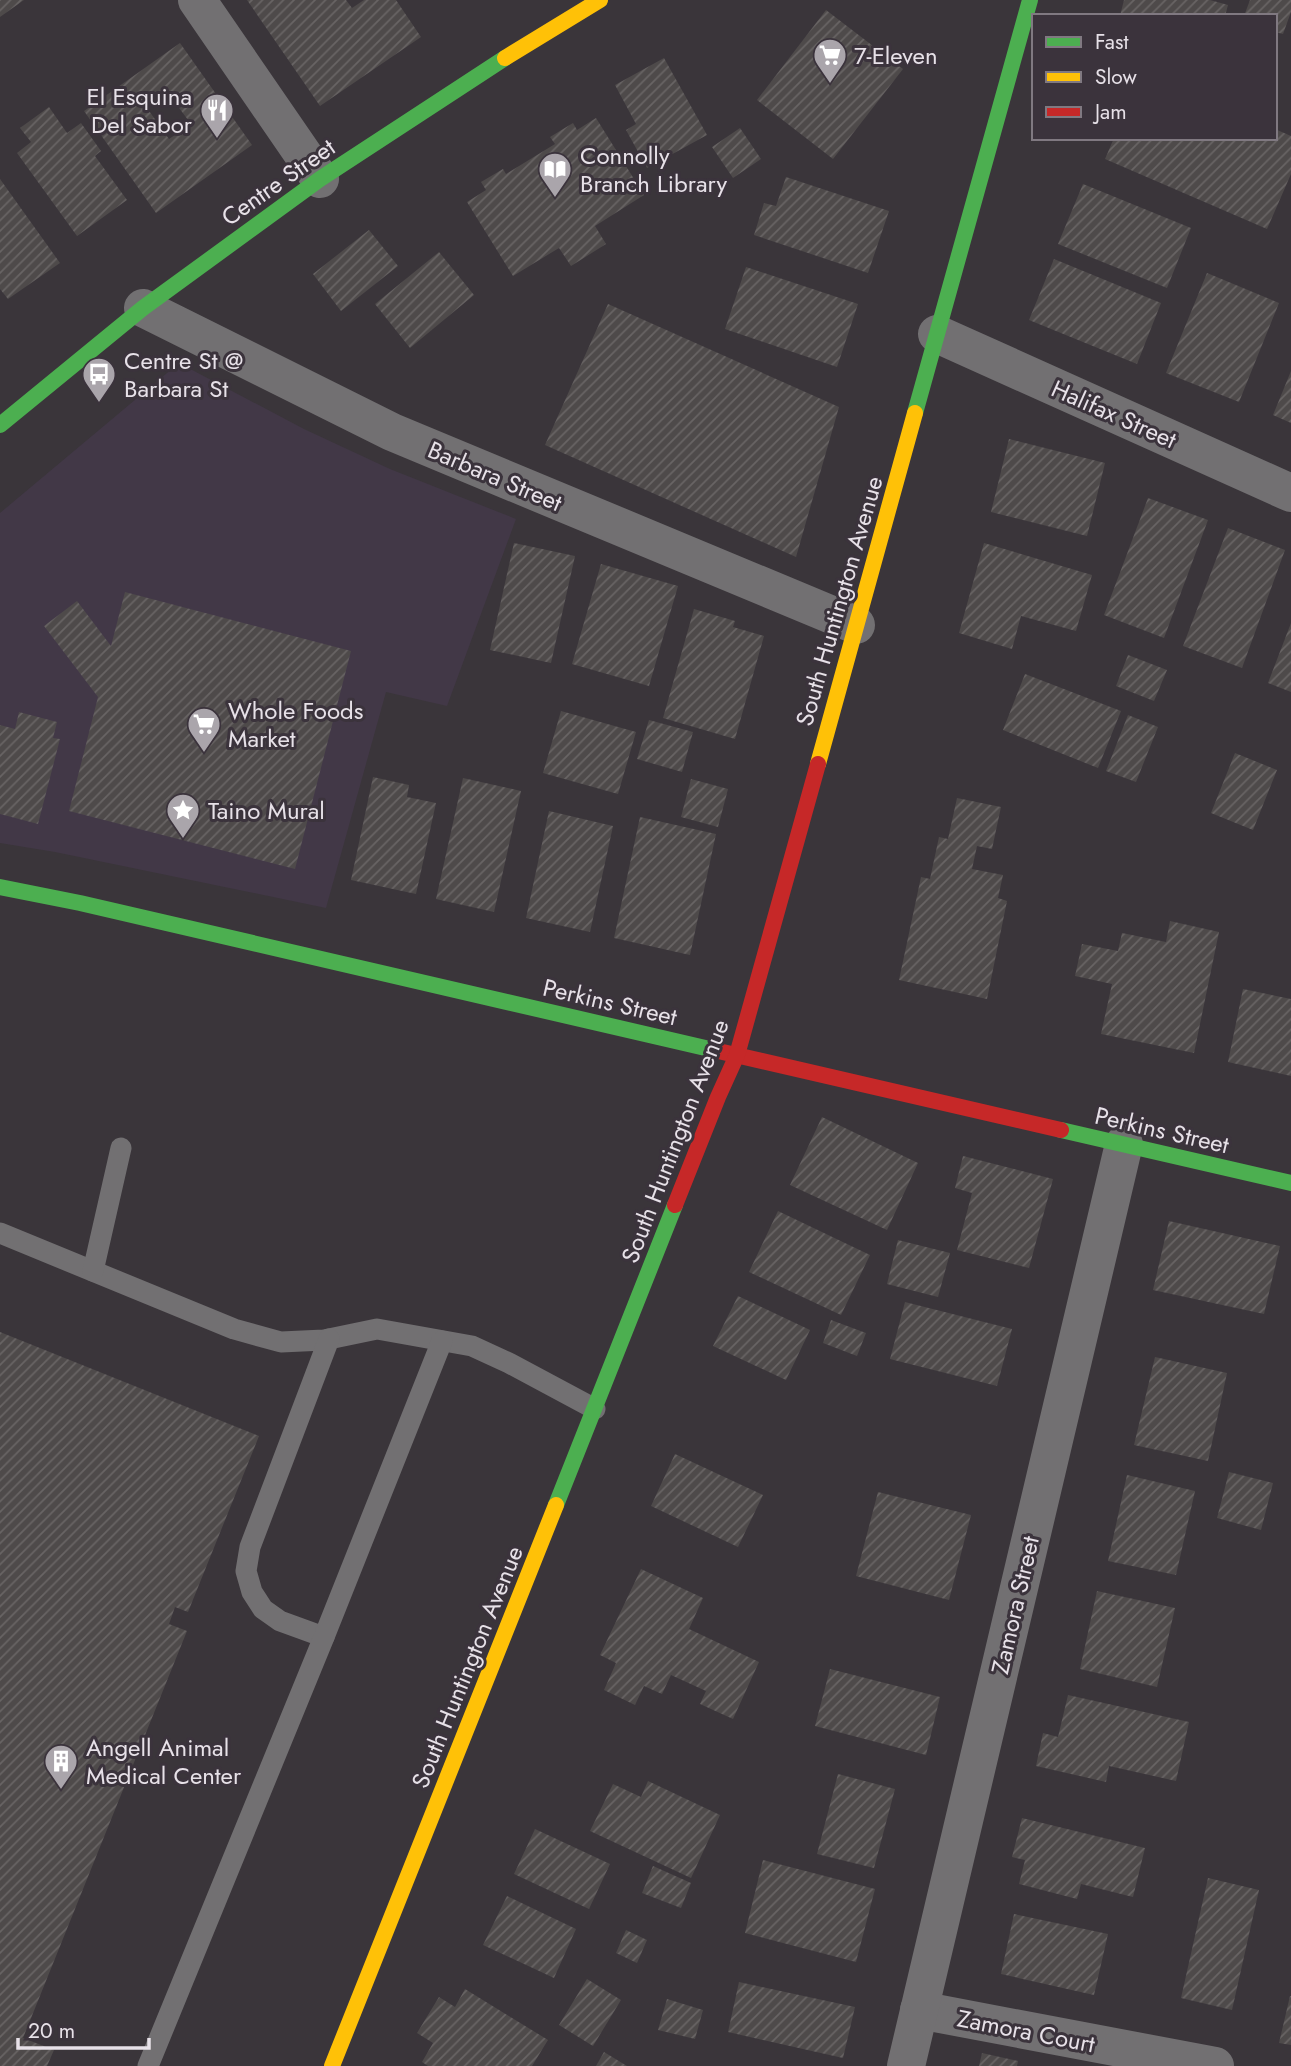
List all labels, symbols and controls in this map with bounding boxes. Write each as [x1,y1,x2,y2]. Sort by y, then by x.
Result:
legend [1032,14,1277,140]
text: Fast [1095,27,1128,57]
supermarket icon: 7-Eleven [811,36,849,85]
place label: 7-Eleven [854,38,938,73]
text: Slow [1095,62,1137,92]
place label: El Esquina Del Sabor [87,79,193,142]
restaurant icon: El Esquina Del Sabor [198,91,236,140]
text: Jam [1092,97,1127,127]
street label: Centre Street [214,130,342,234]
place label: Connolly Branch Library [580,138,727,201]
library icon: Connolly Branch Library [536,150,574,199]
place label: Centre St @ Barbara St [124,343,243,406]
bus stop icon: Centre St @ Barbara St [80,355,118,404]
street label: Halifax Street [1046,371,1182,457]
street label: Barbara Street [423,432,568,520]
street label: South Huntington Avenue [787,472,891,730]
place label: Whole Foods Market [228,693,363,756]
supermarket icon: Whole Foods Market [185,705,223,754]
place icon: Taino Mural [164,791,202,840]
place label: Taino Mural [208,793,325,828]
street label: Perkins Street [540,970,681,1034]
street label: South Huntington Avenue [612,1014,738,1268]
street label: Perkins Street [1092,1098,1233,1162]
street label: Zamora Street [982,1532,1048,1677]
street label: South Huntington Avenue [402,1541,532,1793]
place label: Angell Animal Medical Center [86,1730,242,1793]
building icon: Angell Animal Medical Center [42,1742,80,1791]
street label: Zamora Court [954,2001,1098,2062]
scale bar [18,2007,149,2050]
text: 20 m [28,2016,75,2046]

